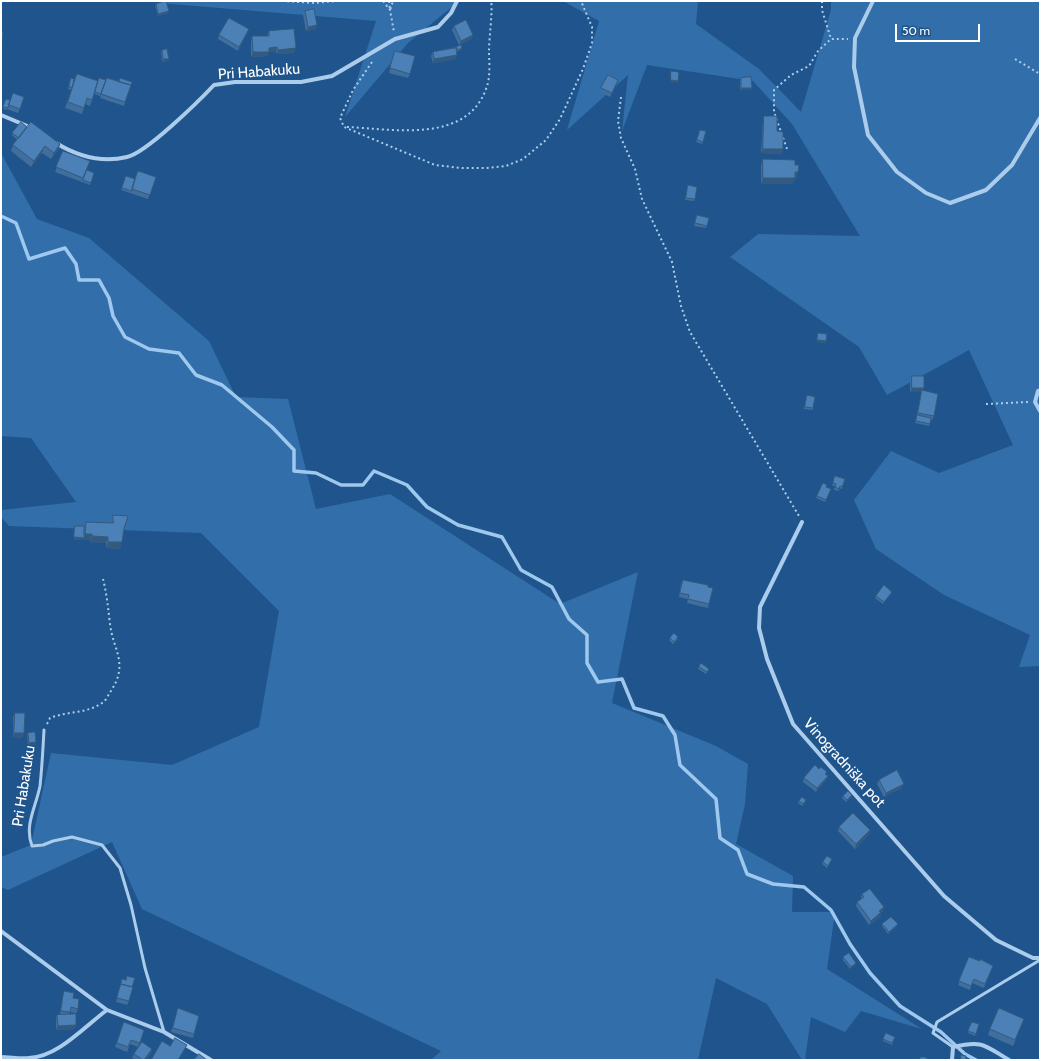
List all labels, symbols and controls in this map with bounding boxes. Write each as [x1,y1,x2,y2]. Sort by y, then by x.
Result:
scale bar [897,16,982,42]
text: 50 m [902,23,930,38]
street label: Pri Habakuku [217,60,301,84]
street label: Vinogradniška pot [799,715,889,811]
street label: Pri Habakuku [9,744,39,828]

